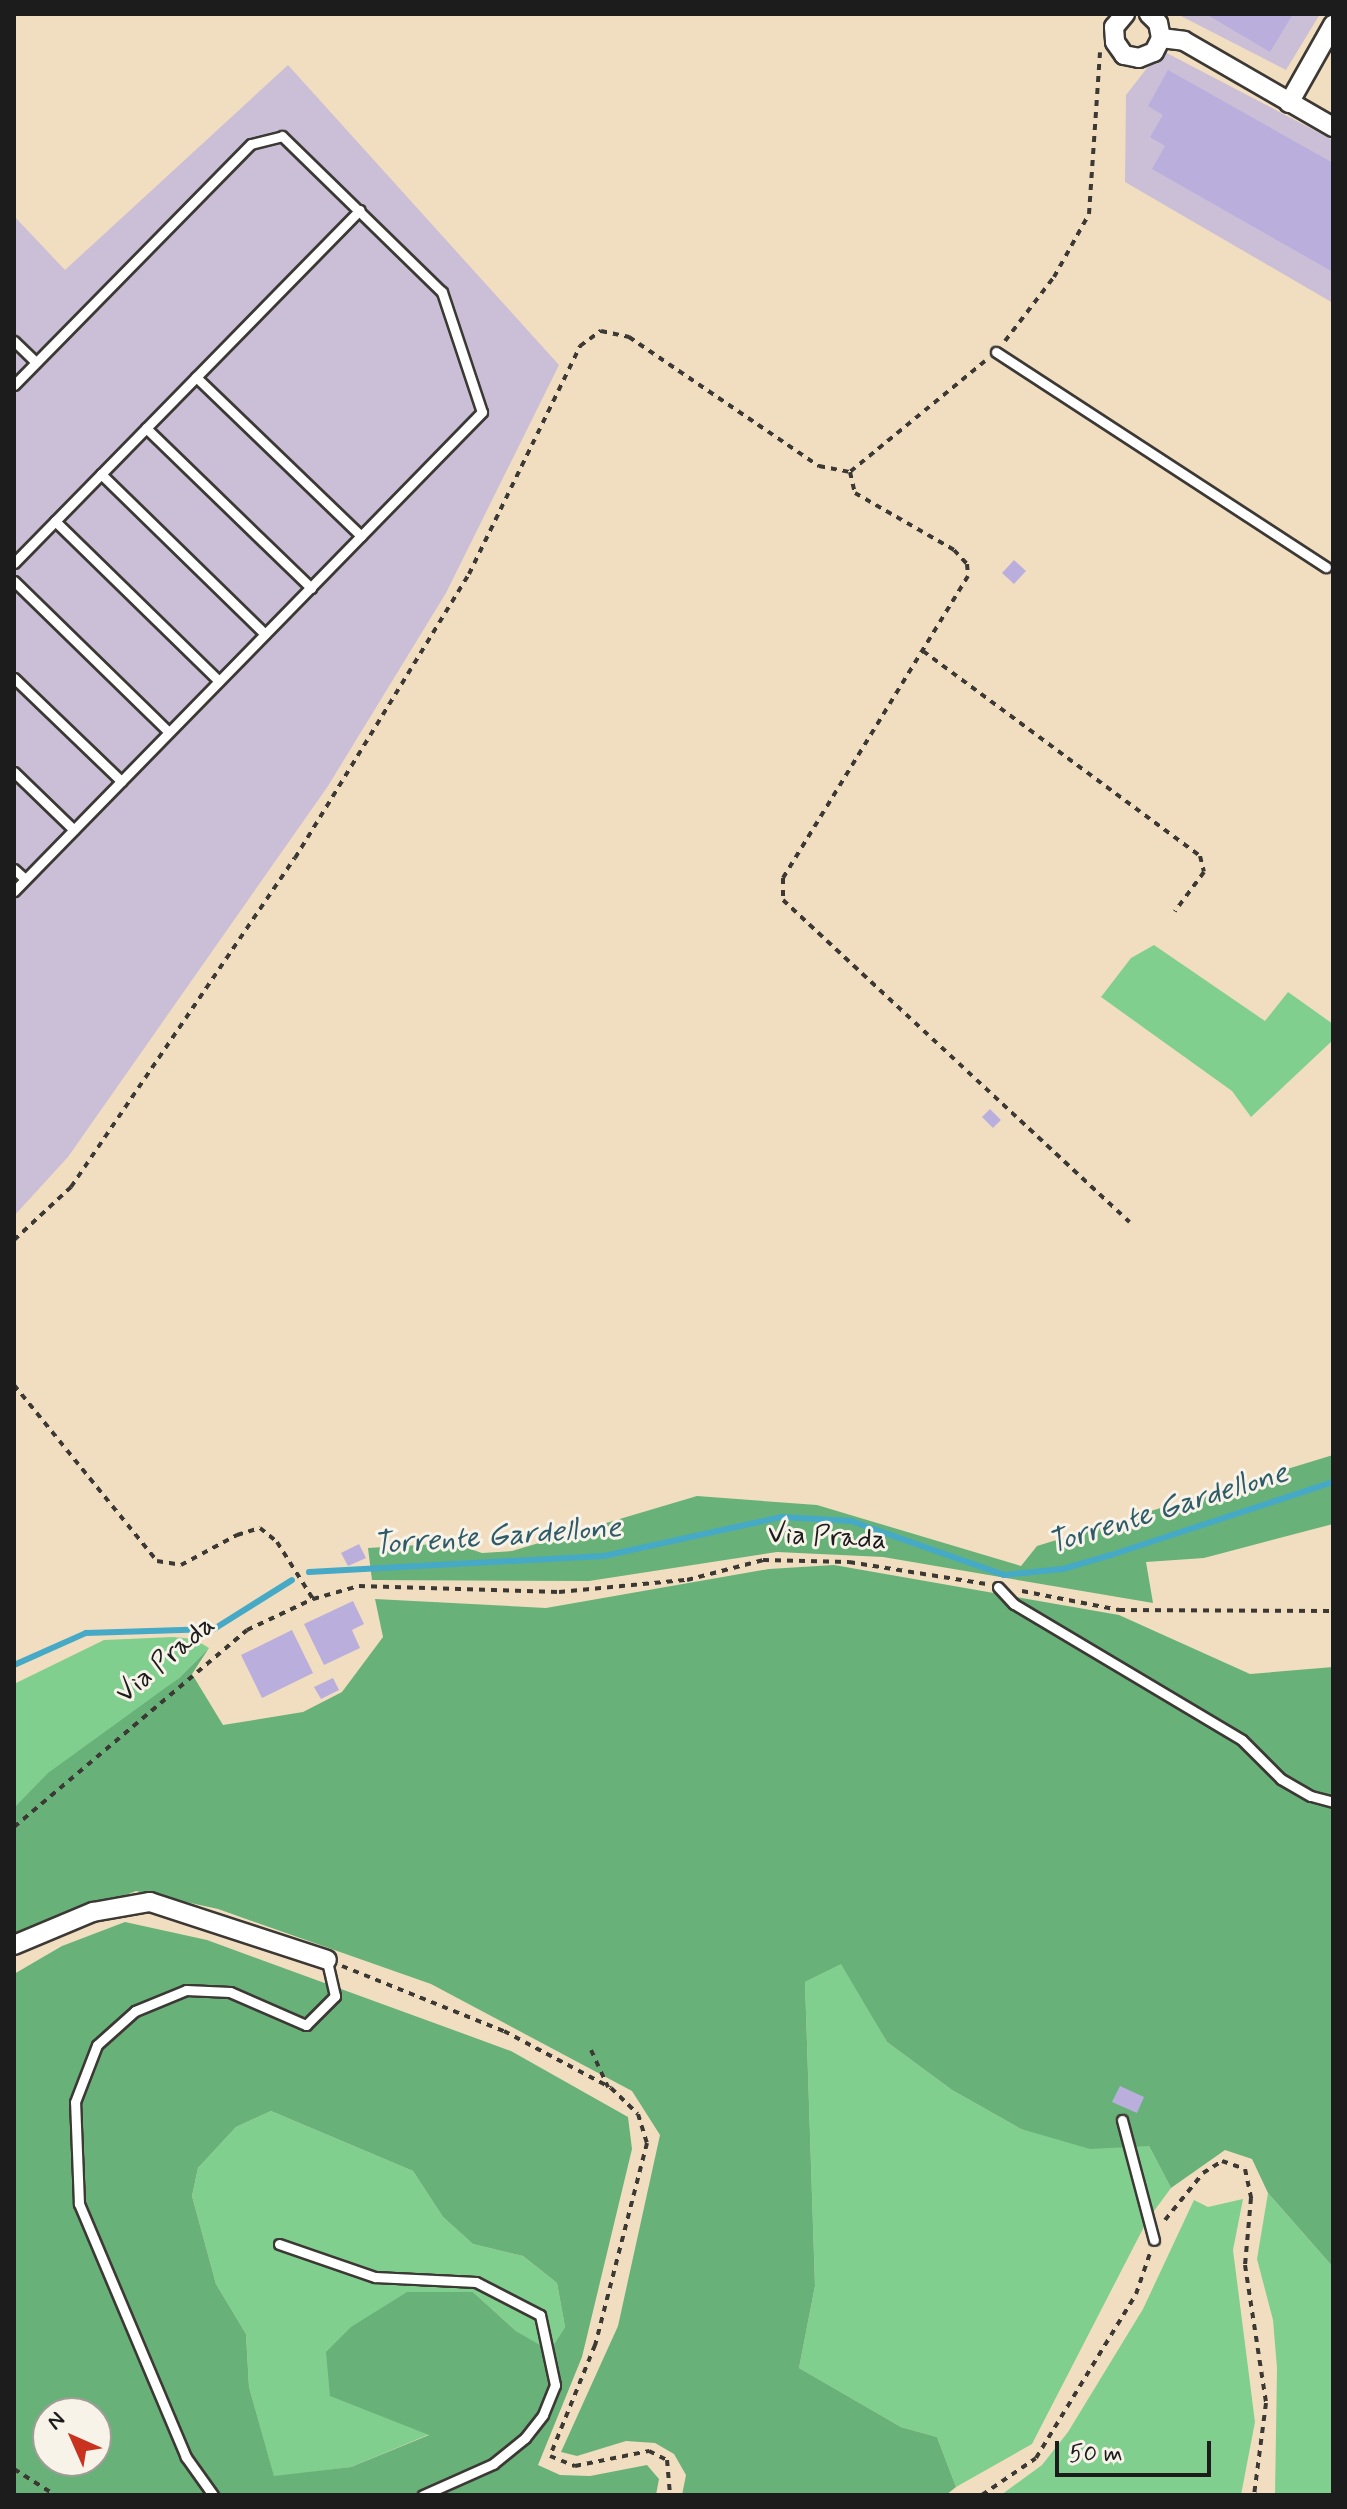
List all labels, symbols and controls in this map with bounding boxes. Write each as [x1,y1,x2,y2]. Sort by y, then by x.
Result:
water label: Torrente Gardellone [1041,1455,1295,1563]
water label: Torrente Gardellone [369,1510,625,1564]
street label: Via Prada [768,1518,886,1558]
street label: Via Prada [110,1610,222,1710]
north arrow [32,2397,112,2477]
text: N [41,2406,72,2437]
scale bar [1059,2425,1215,2475]
text: 50 m [1069,2439,1123,2470]

